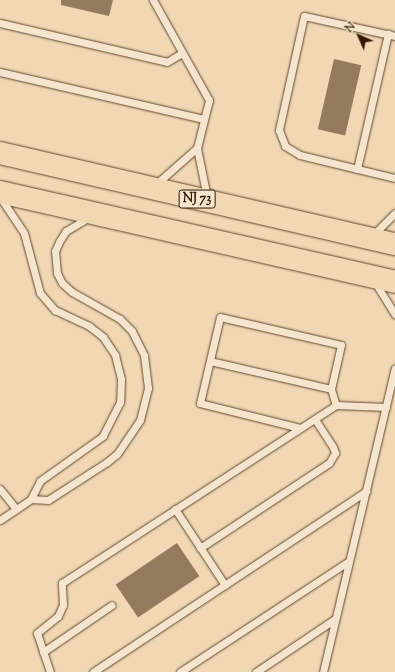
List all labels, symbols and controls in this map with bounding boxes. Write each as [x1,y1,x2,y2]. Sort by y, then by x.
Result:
north arrow [339,16,379,56]
text: N [342,19,359,36]
road number: NJ 73 [178,188,216,210]

